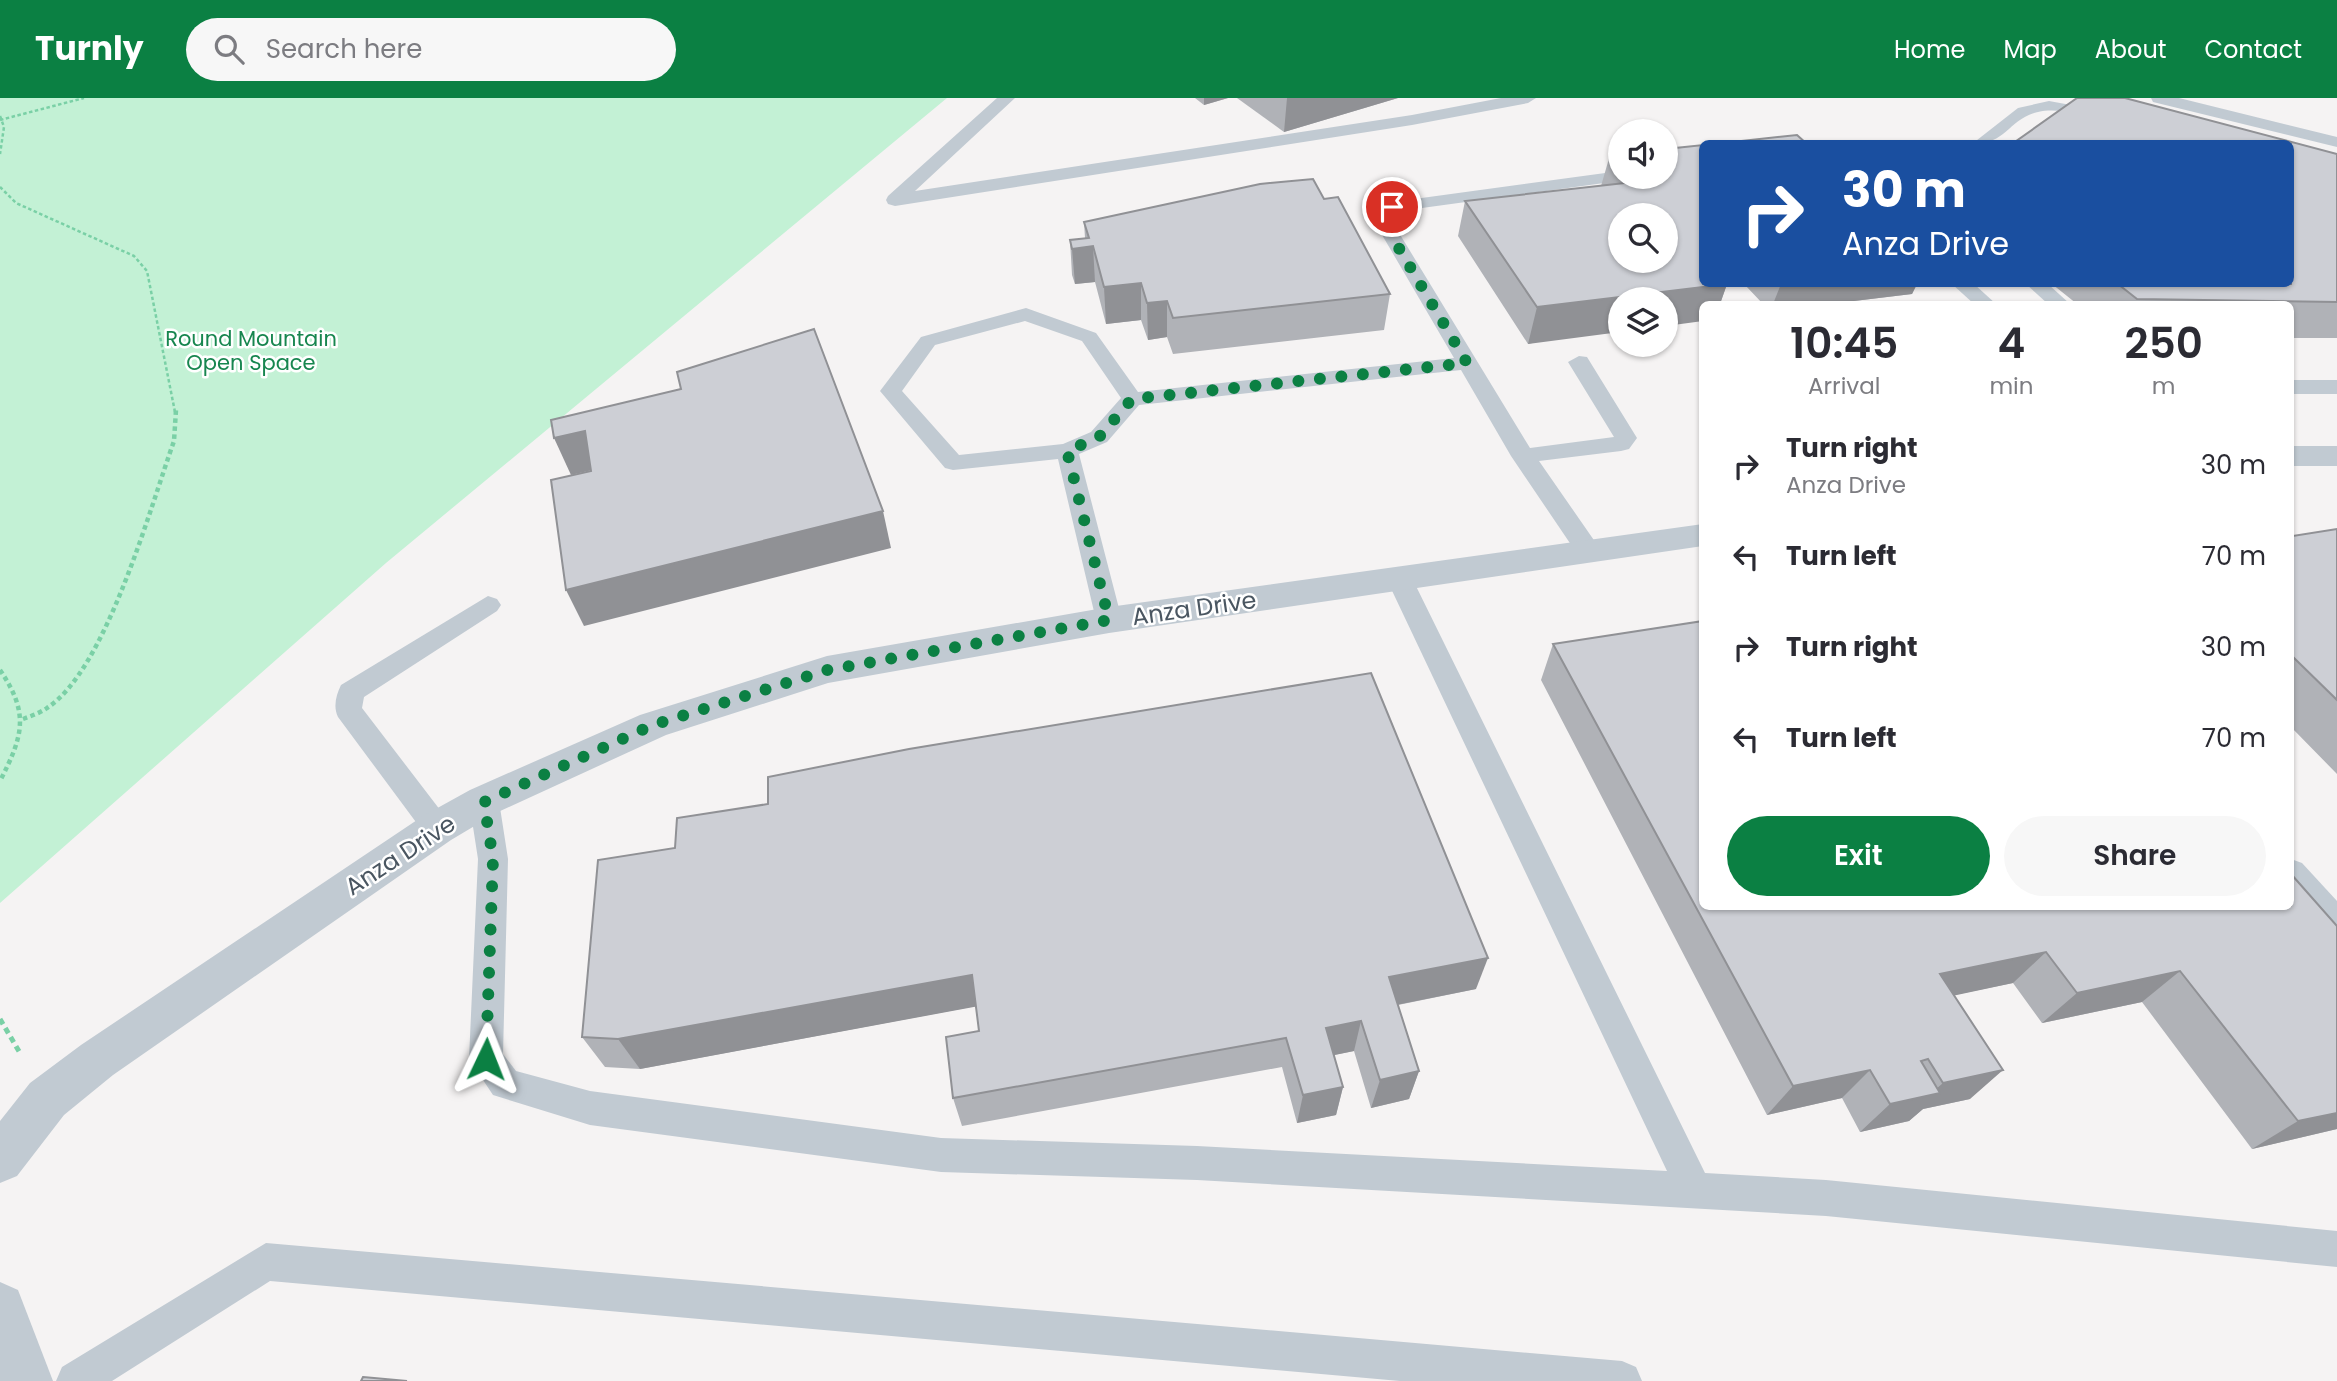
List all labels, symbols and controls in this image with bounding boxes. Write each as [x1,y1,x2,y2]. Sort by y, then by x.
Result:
search box [186,18,676,81]
text: Turnly [35,25,144,72]
icon: search [210,30,248,68]
text: Search here [266,31,422,67]
text: Home [1894,33,1966,66]
text: Map [2004,33,2057,66]
text: About [2095,33,2166,66]
text: Contact [2204,33,2302,66]
map controls [1608,119,1678,357]
button: sound [1608,119,1678,189]
text: 30 m [1842,156,1966,224]
icon: right [1727,168,1818,259]
pin [1362,177,1422,237]
icon: arrive [1373,188,1411,226]
button: search [1608,203,1678,273]
text: Anza Drive [1842,221,2009,266]
button: layers [1608,287,1678,357]
text: 10:45 [1790,314,1898,373]
text: 4 [1998,314,2025,373]
text: 250 [2125,314,2203,373]
park label: Round Mountain Open Space [165,324,337,377]
text: Arrival [1808,370,1880,402]
text: min [1989,370,2033,402]
text: m [2152,370,2176,402]
text: Turn right [1786,430,1918,466]
icon: right [1727,447,1765,485]
text: 30 m [2201,447,2266,483]
text: Anza Drive [1786,469,1906,501]
icon: left [1727,538,1765,576]
text: Turn left [1786,538,1897,574]
text: 70 m [2202,538,2266,574]
street label: Anza Drive [1130,583,1258,633]
icon: right [1727,629,1765,667]
text: Turn right [1786,629,1918,665]
text: 30 m [2201,629,2266,665]
icon: left [1727,720,1765,758]
text: Turn left [1786,720,1897,756]
text: 70 m [2202,720,2266,756]
street label: Anza Drive [338,807,462,903]
button: Exit [1727,816,1990,896]
button: Share [2004,816,2266,896]
position arrow [449,1022,523,1096]

